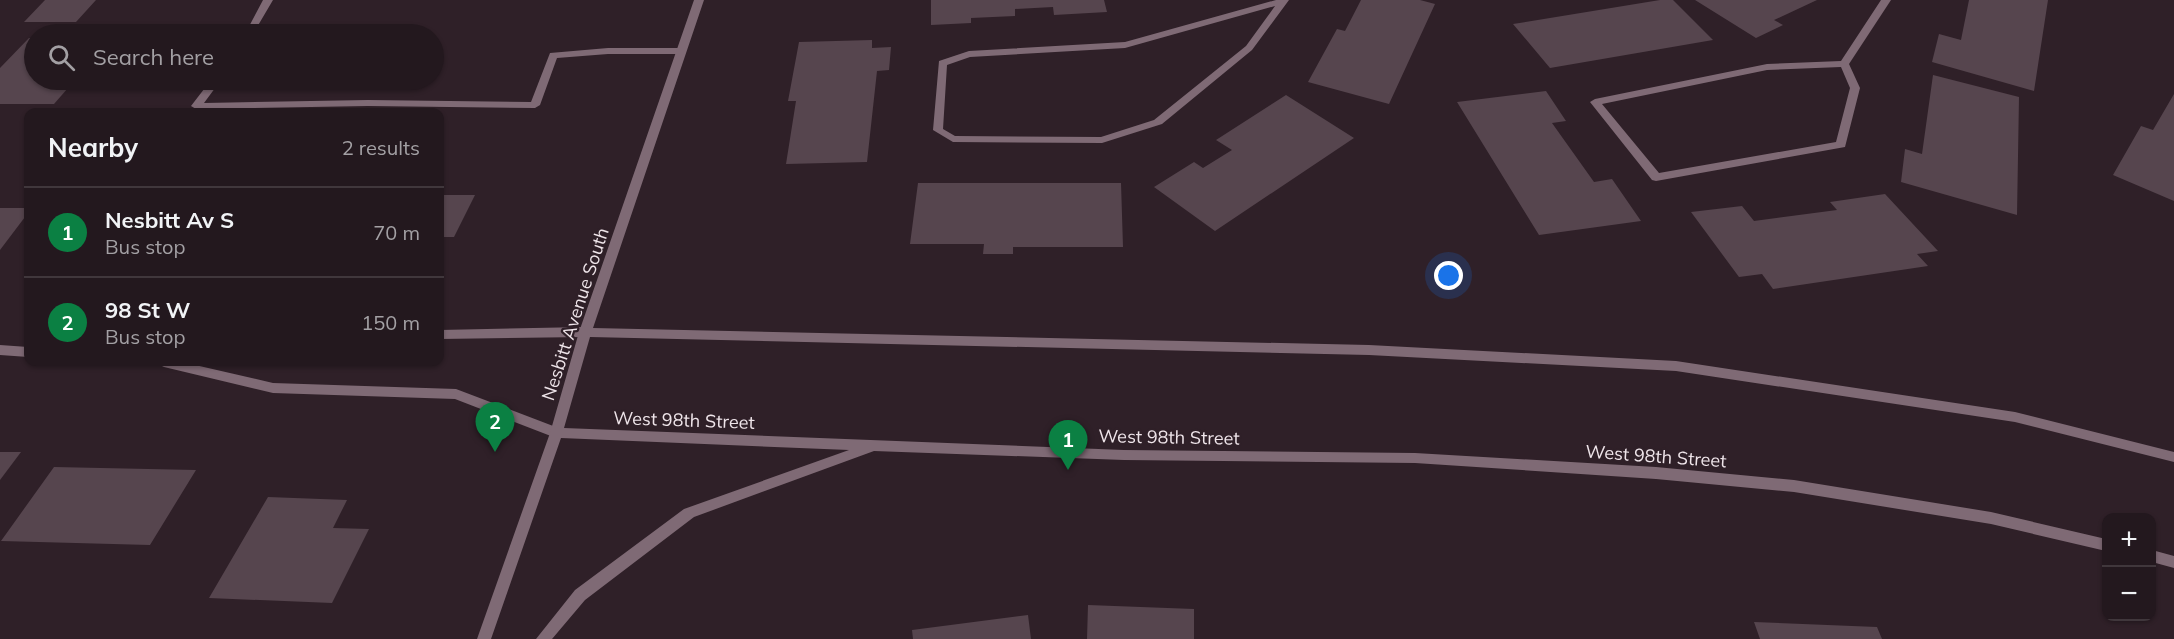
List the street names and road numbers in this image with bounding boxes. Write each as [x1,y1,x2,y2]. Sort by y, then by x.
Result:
street label: Nesbitt Avenue South [536,225,614,403]
street label: West 98th Street [613,406,755,434]
street label: West 98th Street [1098,424,1240,450]
street label: West 98th Street [1585,440,1727,472]

